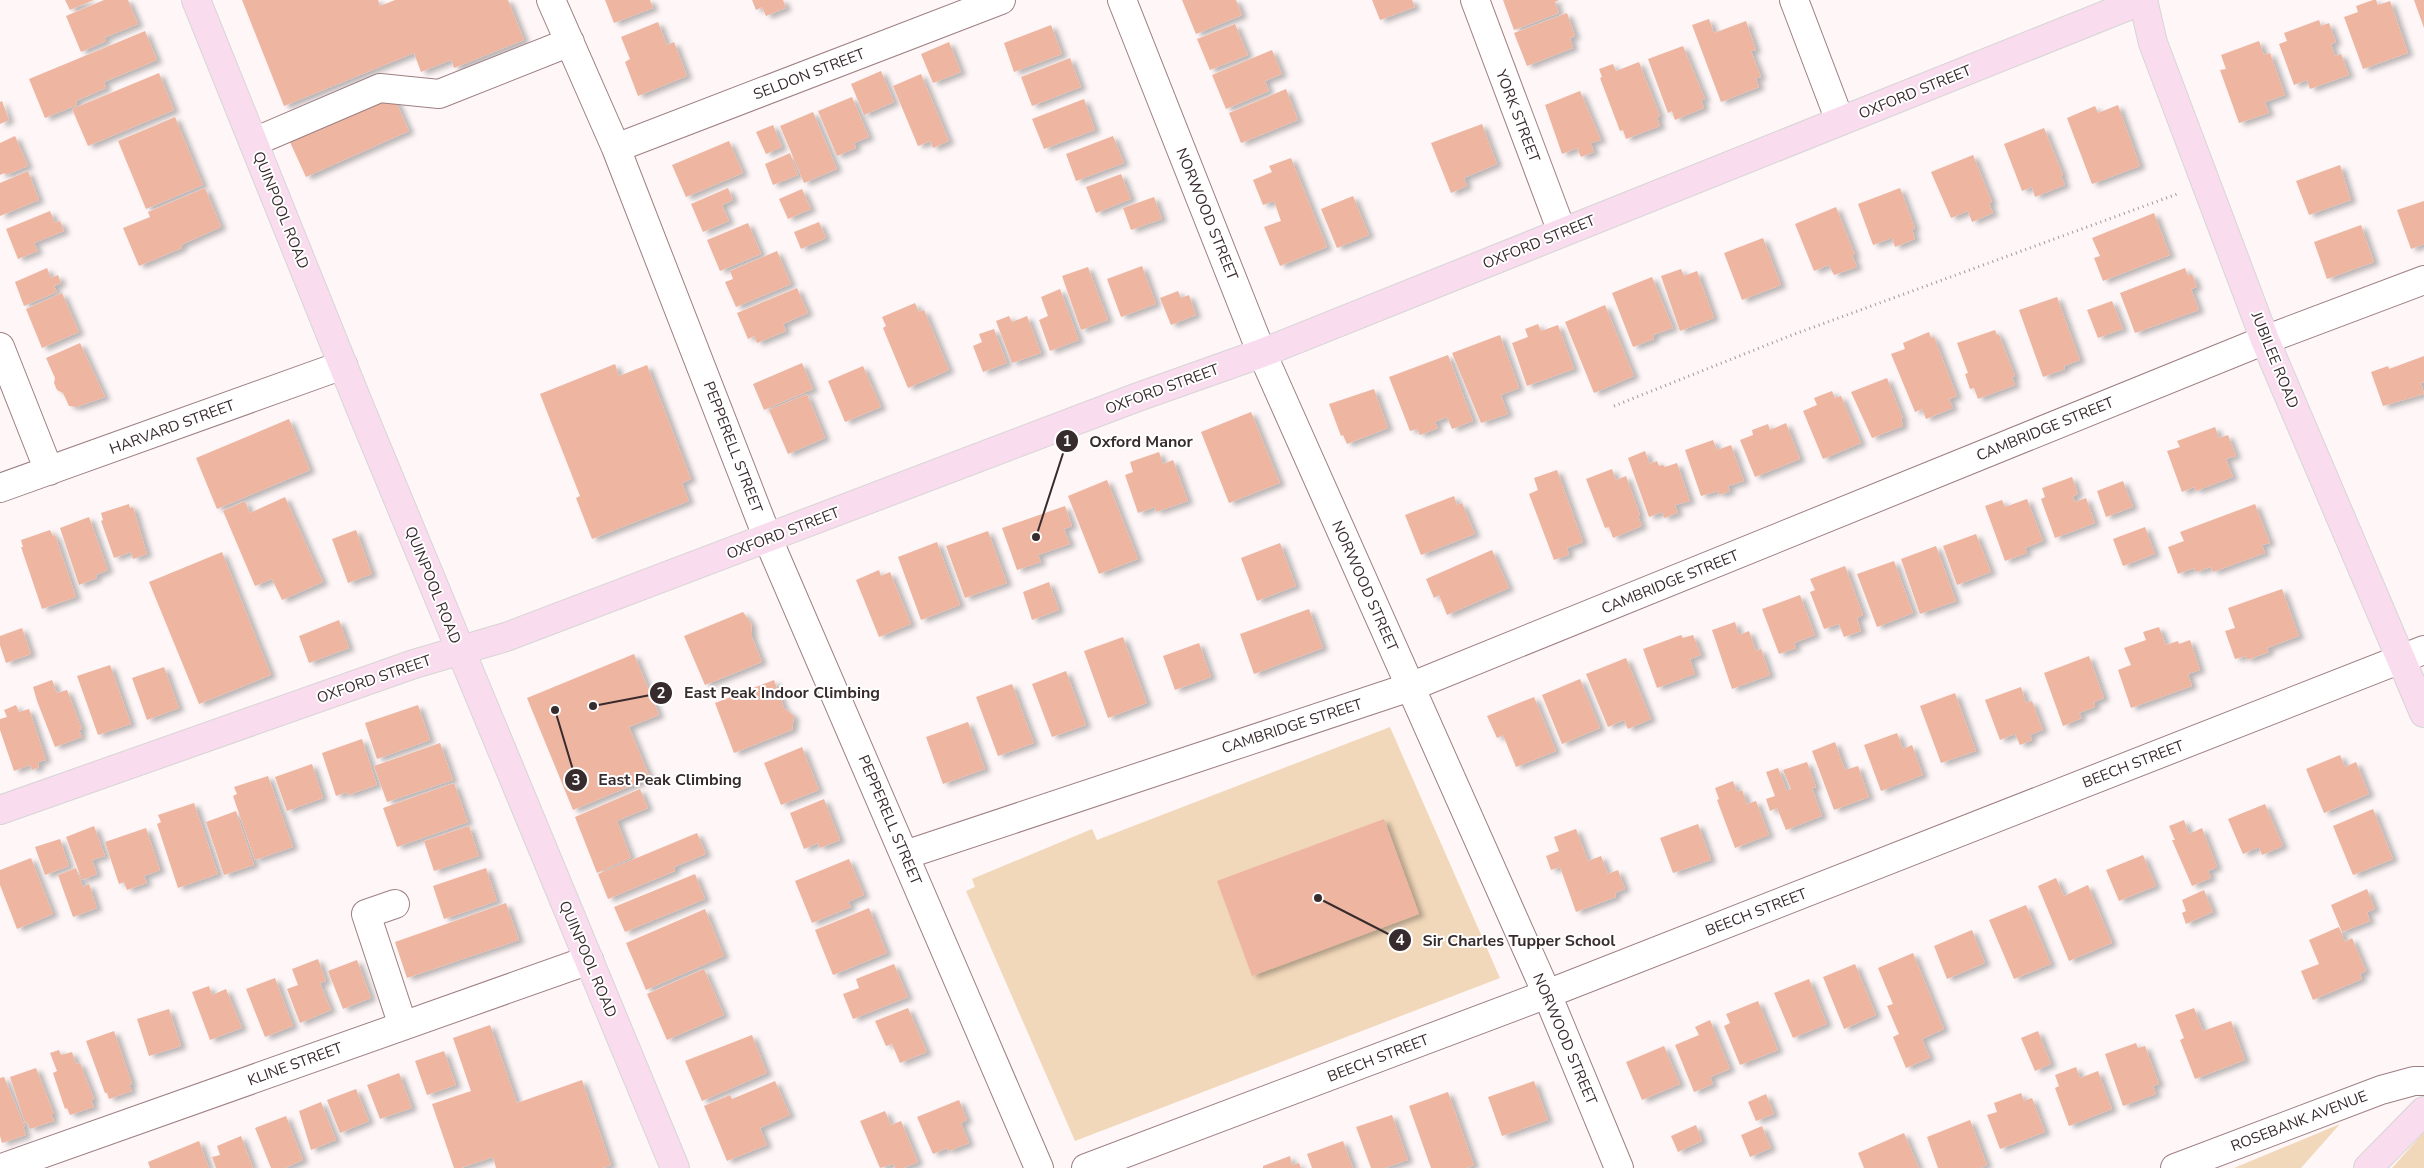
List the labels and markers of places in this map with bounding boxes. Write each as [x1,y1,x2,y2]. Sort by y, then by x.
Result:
callout: Oxford Manor [1054,425,1203,456]
callout: East Peak Indoor Climbing [649,677,890,708]
callout: East Peak Climbing [563,764,752,795]
callout: Sir Charles Tupper School [1387,925,1625,956]

